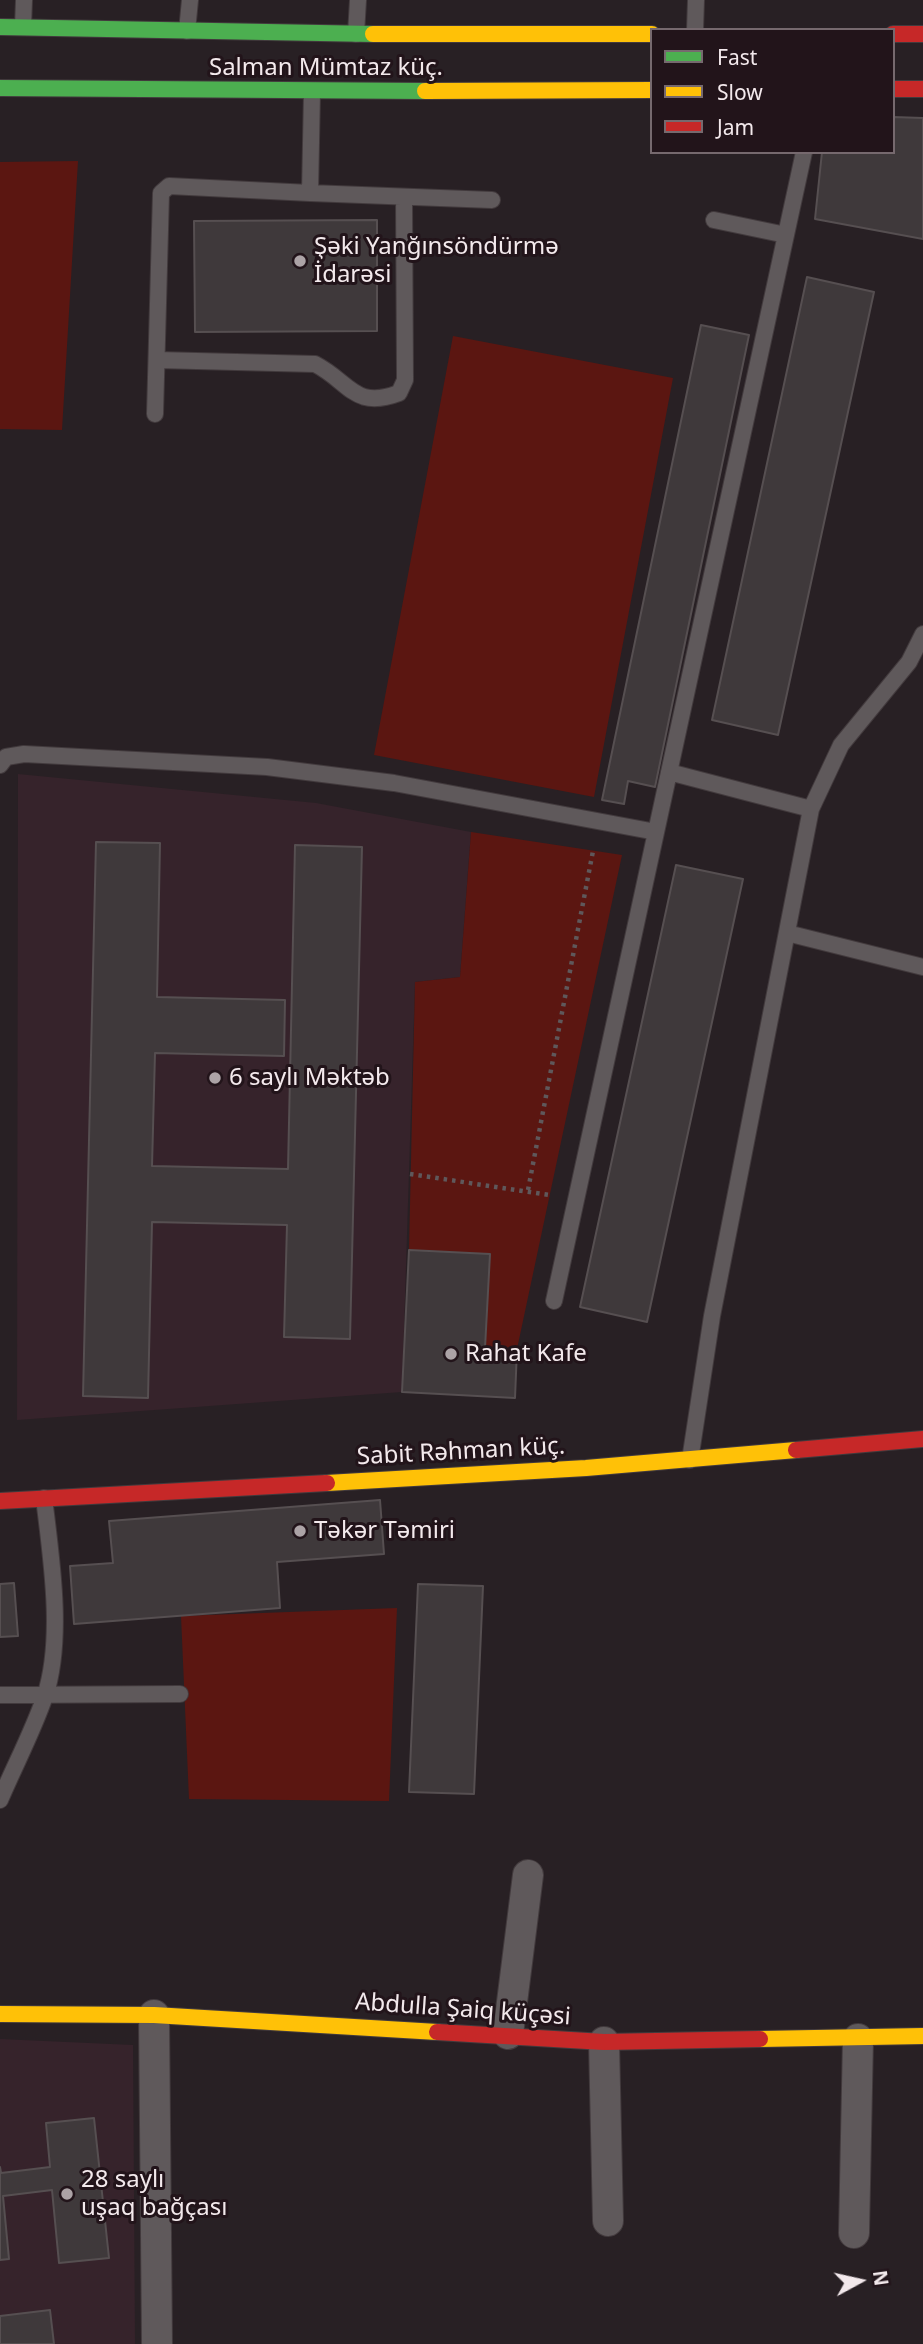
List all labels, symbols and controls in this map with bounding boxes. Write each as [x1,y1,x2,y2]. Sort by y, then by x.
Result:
legend [650,28,895,154]
text: Fast [717,43,757,71]
street label: Salman Mümtaz küç. [209,54,443,82]
text: Slow [717,78,763,106]
text: Jam [717,113,754,141]
place label: Şəki Yanğınsöndürmə İdarəsi [314,233,559,289]
marker: Şəki Yanğınsöndürmə İdarəsi [292,253,308,269]
place label: 6 saylı Məktəb [229,1064,390,1092]
marker: 6 saylı Məktəb [207,1070,223,1086]
place label: Rahat Kafe [465,1340,587,1368]
marker: Rahat Kafe [443,1346,459,1362]
street label: Sabit Rəhman küç. [356,1432,566,1472]
place label: Təkər Təmiri [314,1517,455,1545]
marker: Təkər Təmiri [292,1523,308,1539]
street label: Abdulla Şaiq küçəsi [354,1988,572,2032]
place label: 28 saylı uşaq bağçası [81,2166,227,2222]
marker: 28 saylı uşaq bağçası [59,2186,75,2202]
north arrow [825,2246,895,2316]
text: N [867,2269,895,2288]

